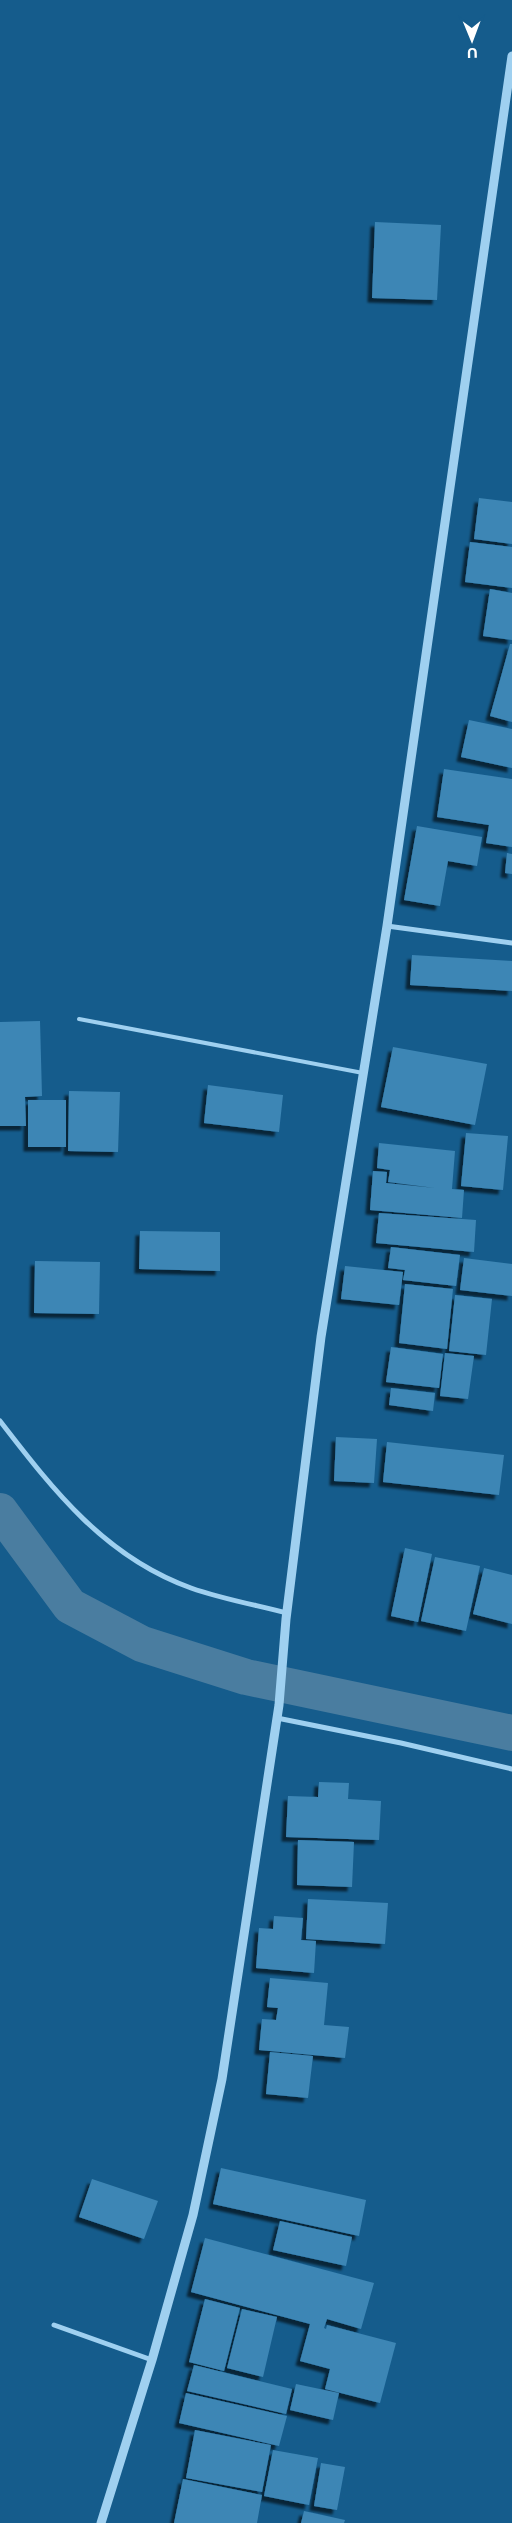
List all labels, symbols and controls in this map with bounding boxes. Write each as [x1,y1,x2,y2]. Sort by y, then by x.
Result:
north arrow [447,15,497,65]
text: U [467,44,478,62]

